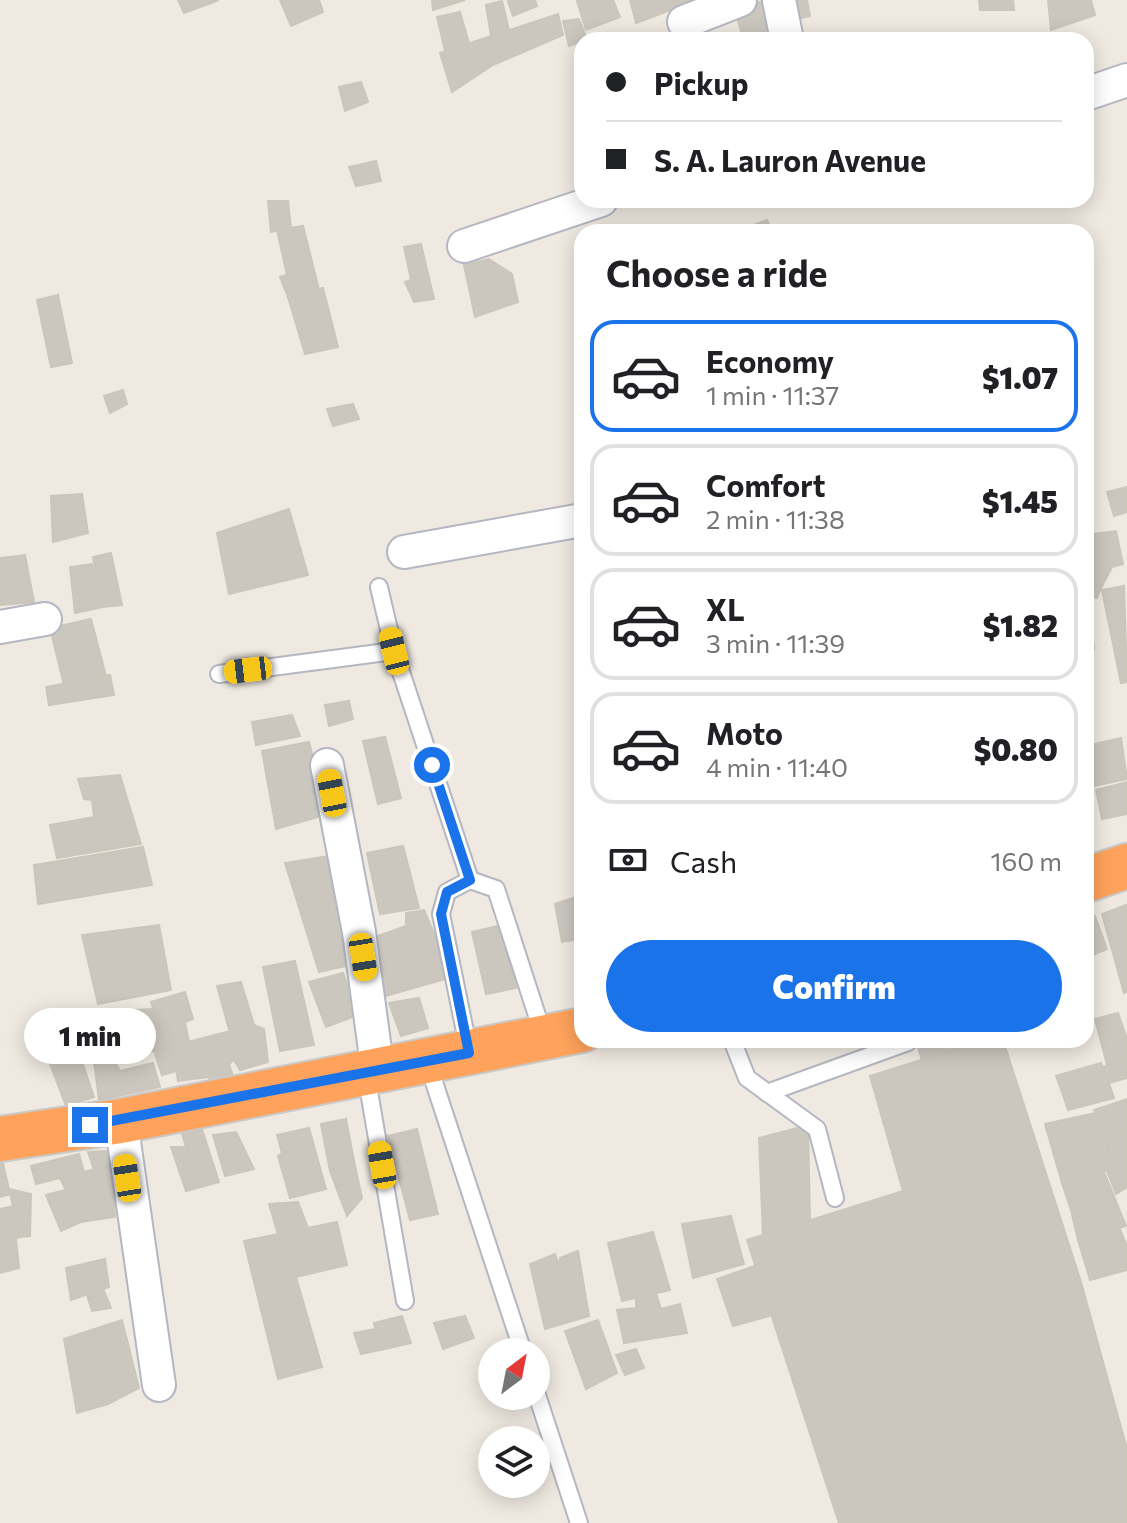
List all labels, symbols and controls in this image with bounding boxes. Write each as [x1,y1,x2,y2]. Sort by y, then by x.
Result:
text: Pickup [654,64,748,101]
text: S. A. Lauron Avenue [654,141,926,178]
text: Choose a ride [606,250,827,294]
icon: car [610,340,682,412]
text: Economy [706,342,834,379]
text: $1.07 [982,358,1058,395]
text: 1 min · 11:37 [706,379,839,410]
icon: car [610,464,682,536]
text: Comfort [706,466,825,503]
text: $1.45 [982,482,1058,519]
text: 2 min · 11:38 [706,503,845,534]
icon: car [610,588,682,660]
text: XL [706,590,745,627]
text: $1.82 [983,606,1058,643]
car [377,625,411,677]
text: 3 min · 11:39 [706,627,845,658]
car [223,655,273,685]
icon: car [610,712,682,784]
text: Moto [706,714,783,751]
text: $0.80 [974,730,1058,767]
route start [414,747,450,783]
text: 4 min · 11:40 [706,751,848,782]
car [316,767,348,819]
icon: cash [606,838,650,882]
text: Cash [670,842,737,879]
text: 160 m [990,845,1062,876]
car [347,931,379,983]
button: Confirm [606,940,1062,1032]
callout: 1 min [24,1009,156,1065]
text: 1 min [59,1020,121,1051]
route end [72,1107,108,1143]
car [366,1139,398,1191]
car [111,1152,143,1204]
north arrow [478,1338,550,1410]
map controls [478,1338,550,1498]
button: layers [478,1426,550,1498]

